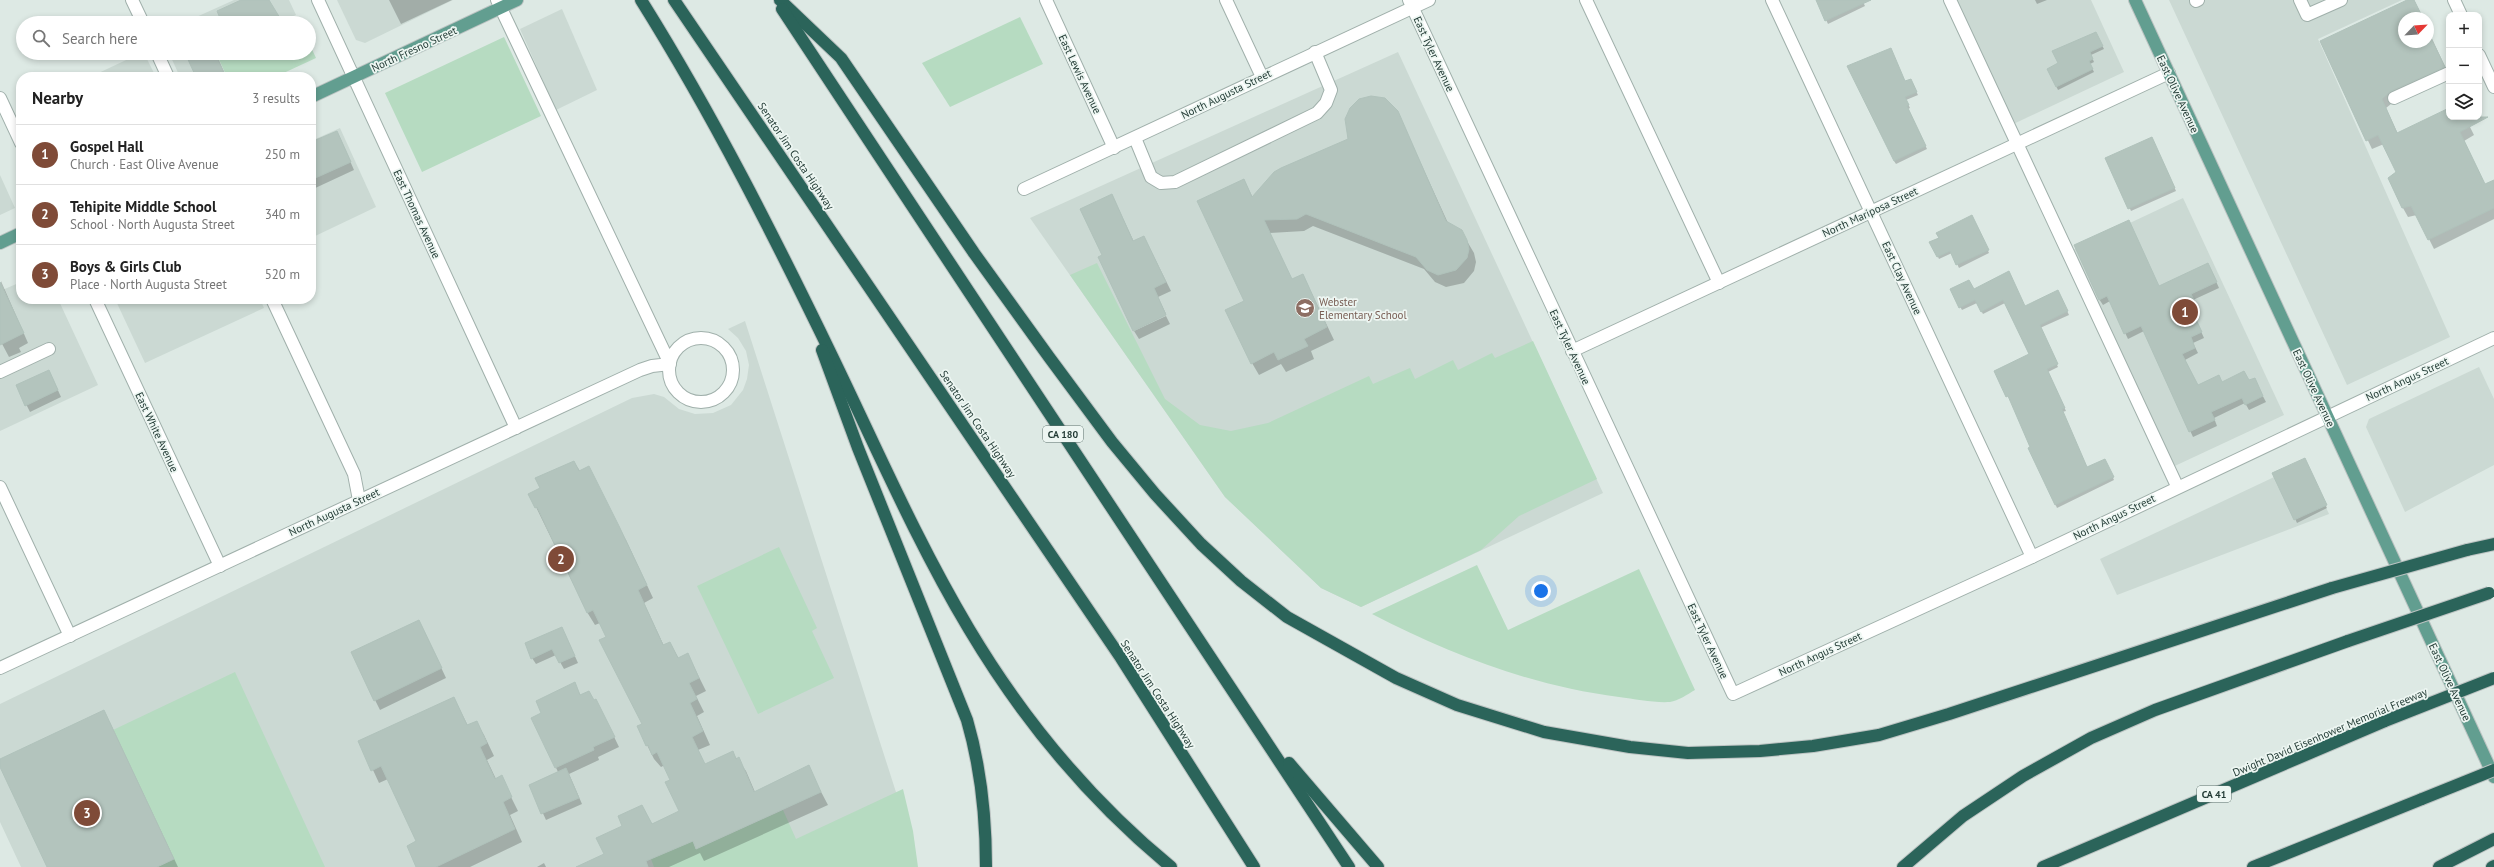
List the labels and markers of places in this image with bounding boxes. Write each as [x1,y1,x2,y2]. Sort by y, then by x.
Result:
place label: Webster Elementary School [1319,295,1407,322]
school or university icon: Webster Elementary School [1294,297,1316,319]
pin: 1 [2172,297,2198,327]
pin: 2 [548,544,574,574]
pin: 3 [74,798,100,828]

